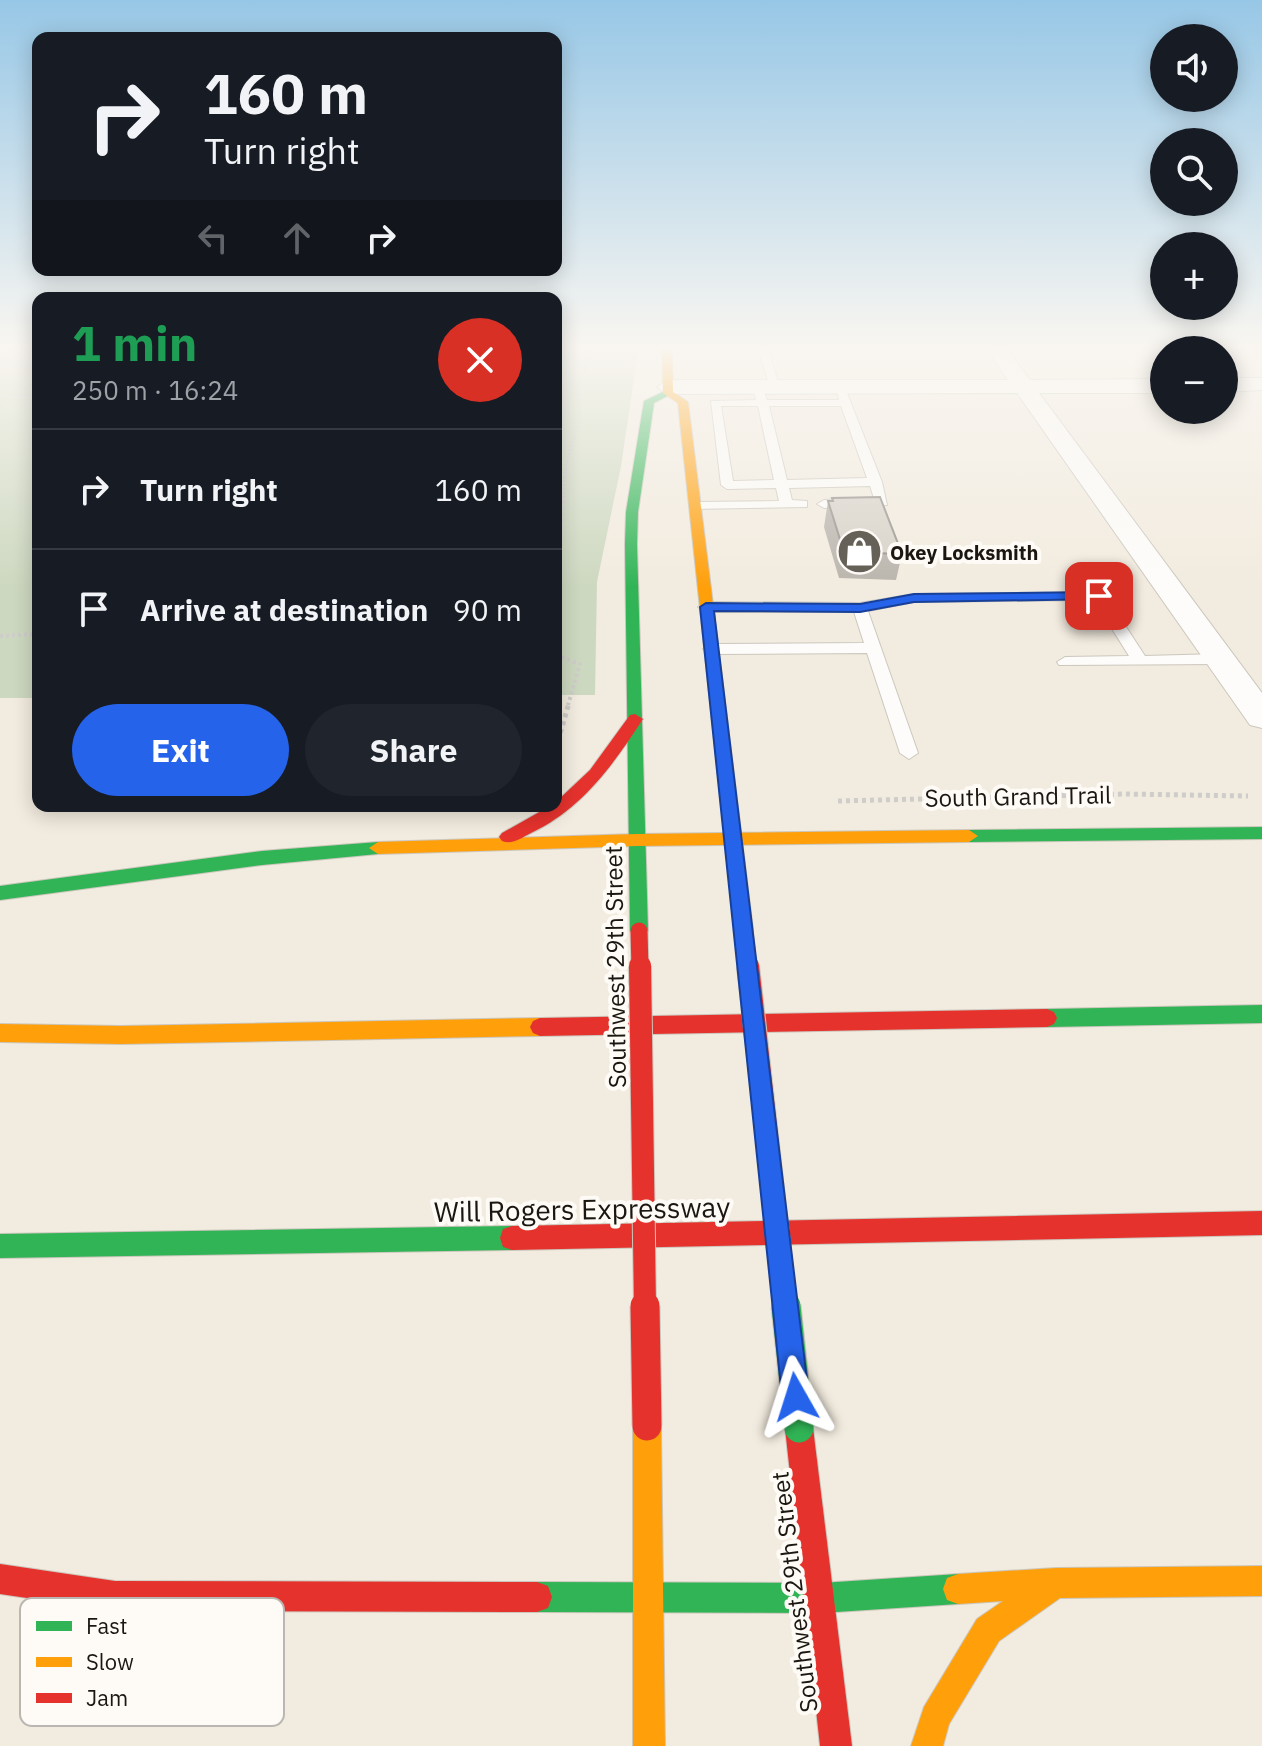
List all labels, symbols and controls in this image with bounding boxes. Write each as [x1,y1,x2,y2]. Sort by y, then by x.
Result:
map controls [1150,24,1238,424]
button: sound [1150,24,1238,112]
text: 160 m [204,57,368,129]
icon: right [72,64,176,168]
text: Turn right [204,127,360,174]
button: search [1150,128,1238,216]
icon: left [191,216,235,260]
icon: ahead [275,216,319,260]
icon: right [359,216,403,260]
button: + [1150,232,1238,320]
text: 1 min [72,312,197,374]
button: close [438,318,522,402]
button: − [1150,336,1238,424]
text: 250 m · 16:24 [72,373,238,407]
icon: right [72,467,116,511]
text: Turn right [140,470,278,509]
text: 160 m [435,470,522,509]
shop icon: Okey Locksmith [835,528,883,576]
place label: Okey Locksmith [890,539,1038,566]
pin [1065,562,1133,630]
icon: arrive [1077,574,1121,618]
icon: arrive [72,587,116,631]
text: Arrive at destination [140,590,428,629]
text: 90 m [453,590,522,629]
button: Exit [72,704,289,796]
button: Share [305,704,522,796]
street label: South Grand Trail [924,778,1112,814]
street label: Southwest 29th Street [597,846,633,1088]
street label: Will Rogers Expressway [433,1188,731,1230]
position arrow [754,1355,838,1439]
street label: Southwest 29th Street [763,1470,825,1714]
legend [20,1598,284,1726]
text: Fast [86,1611,127,1640]
text: Slow [86,1647,134,1676]
text: Jam [86,1683,128,1712]

